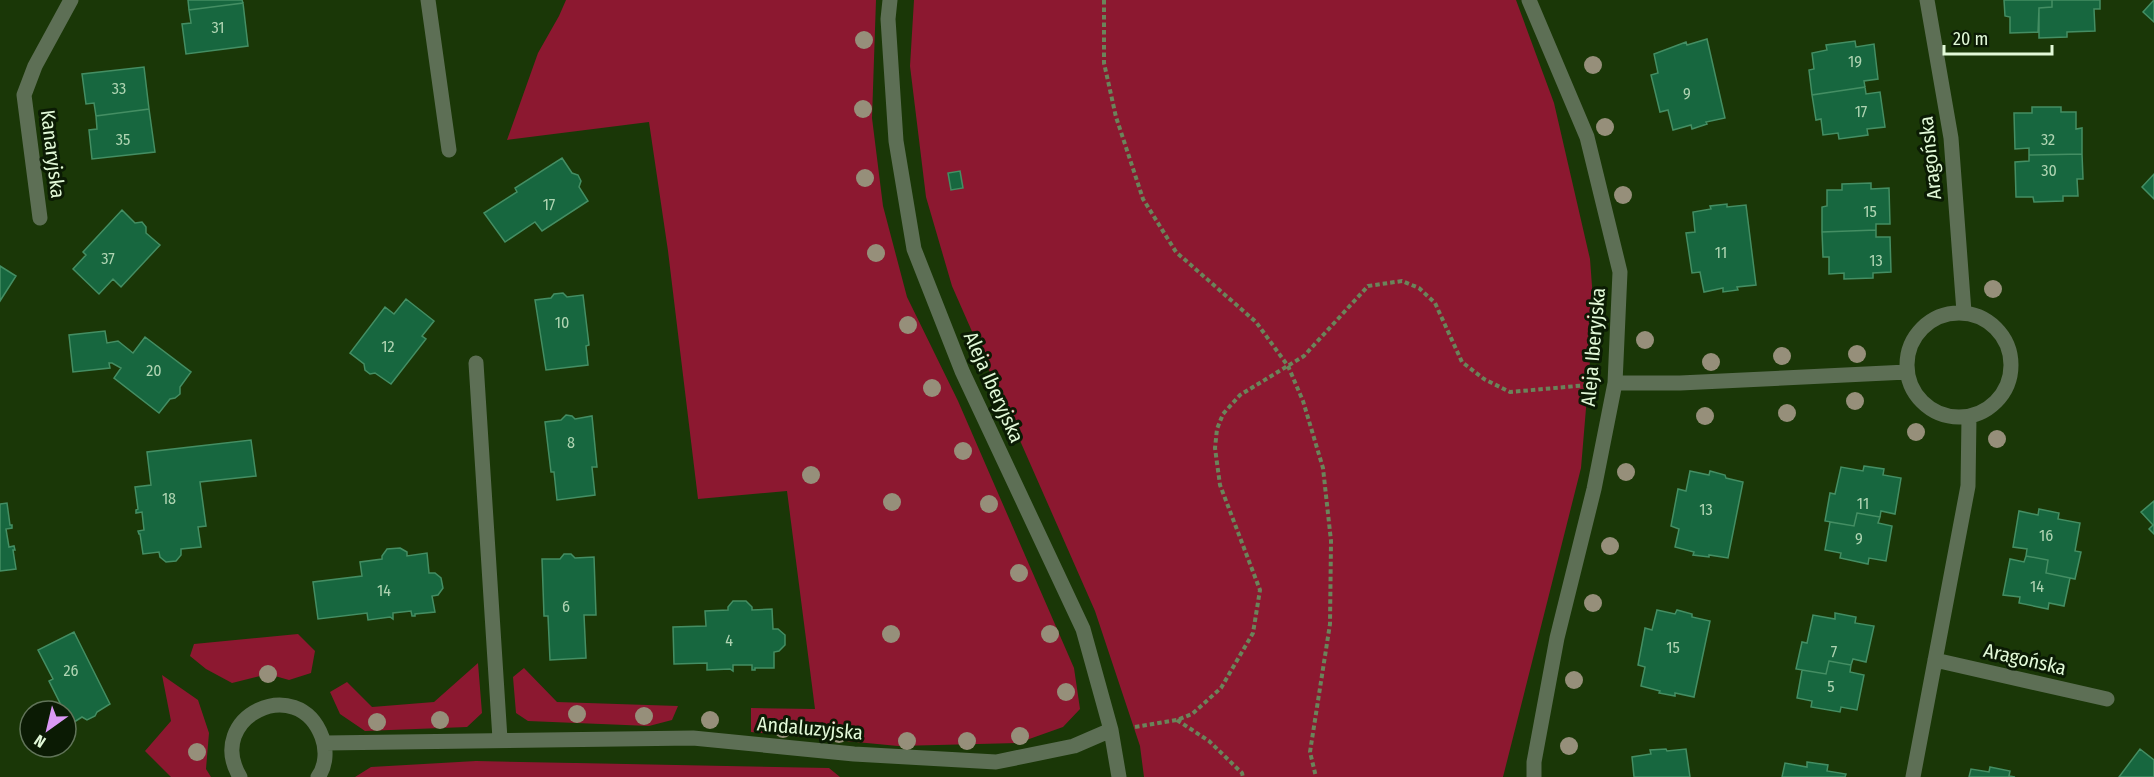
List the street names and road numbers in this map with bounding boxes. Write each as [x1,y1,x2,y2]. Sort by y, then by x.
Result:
street label: Kanaryjska [36,108,70,200]
street label: Aragońska [1914,115,1946,201]
street label: Aleja Iberyjska [1576,287,1610,407]
street label: Aleja Iberyjska [959,328,1029,446]
street label: Aragońska [1981,638,2069,680]
street label: Andaluzyjska [756,711,864,745]

